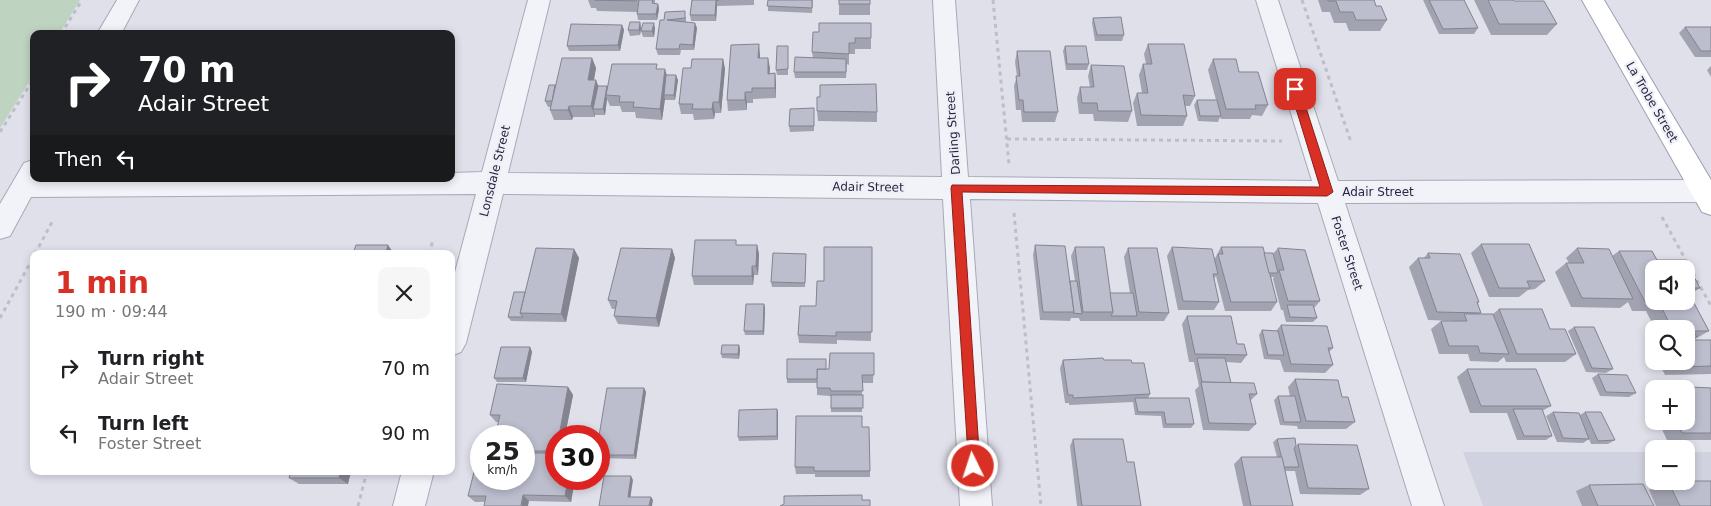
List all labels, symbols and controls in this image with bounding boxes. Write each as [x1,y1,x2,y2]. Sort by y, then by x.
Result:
icon: right [55,50,120,115]
text: 70 m [138,50,235,90]
street label: La Trobe Street [1623,59,1681,145]
pin [1274,68,1316,110]
icon: arrive [1281,75,1309,103]
street label: Darling Street [943,90,963,175]
text: Adair Street [138,91,269,116]
street label: Lonsdale Street [477,124,513,218]
icon: left [112,145,140,173]
text: Then [55,148,102,170]
street label: Adair Street [832,179,904,195]
street label: Adair Street [1342,185,1414,199]
street label: Foster Street [1328,214,1366,292]
map controls [1645,260,1695,490]
button: sound [1645,260,1695,310]
text: 1 min [55,265,149,300]
button: close [378,267,430,319]
text: 190 m · 09:44 [55,302,168,321]
button: search [1645,320,1695,370]
text: Turn right [98,347,204,369]
icon: right [55,354,83,382]
text: 70 m [381,357,430,379]
text: Adair Street [98,369,193,388]
button: + [1645,380,1695,430]
text: Turn left [98,412,189,434]
icon: left [55,419,83,447]
text: 90 m [381,422,430,444]
speed limit sign: 30 [545,425,610,490]
text: Foster Street [98,434,201,453]
text: 25 [485,437,520,466]
position arrow [946,439,998,491]
button: − [1645,440,1695,490]
text: km/h [487,463,518,477]

